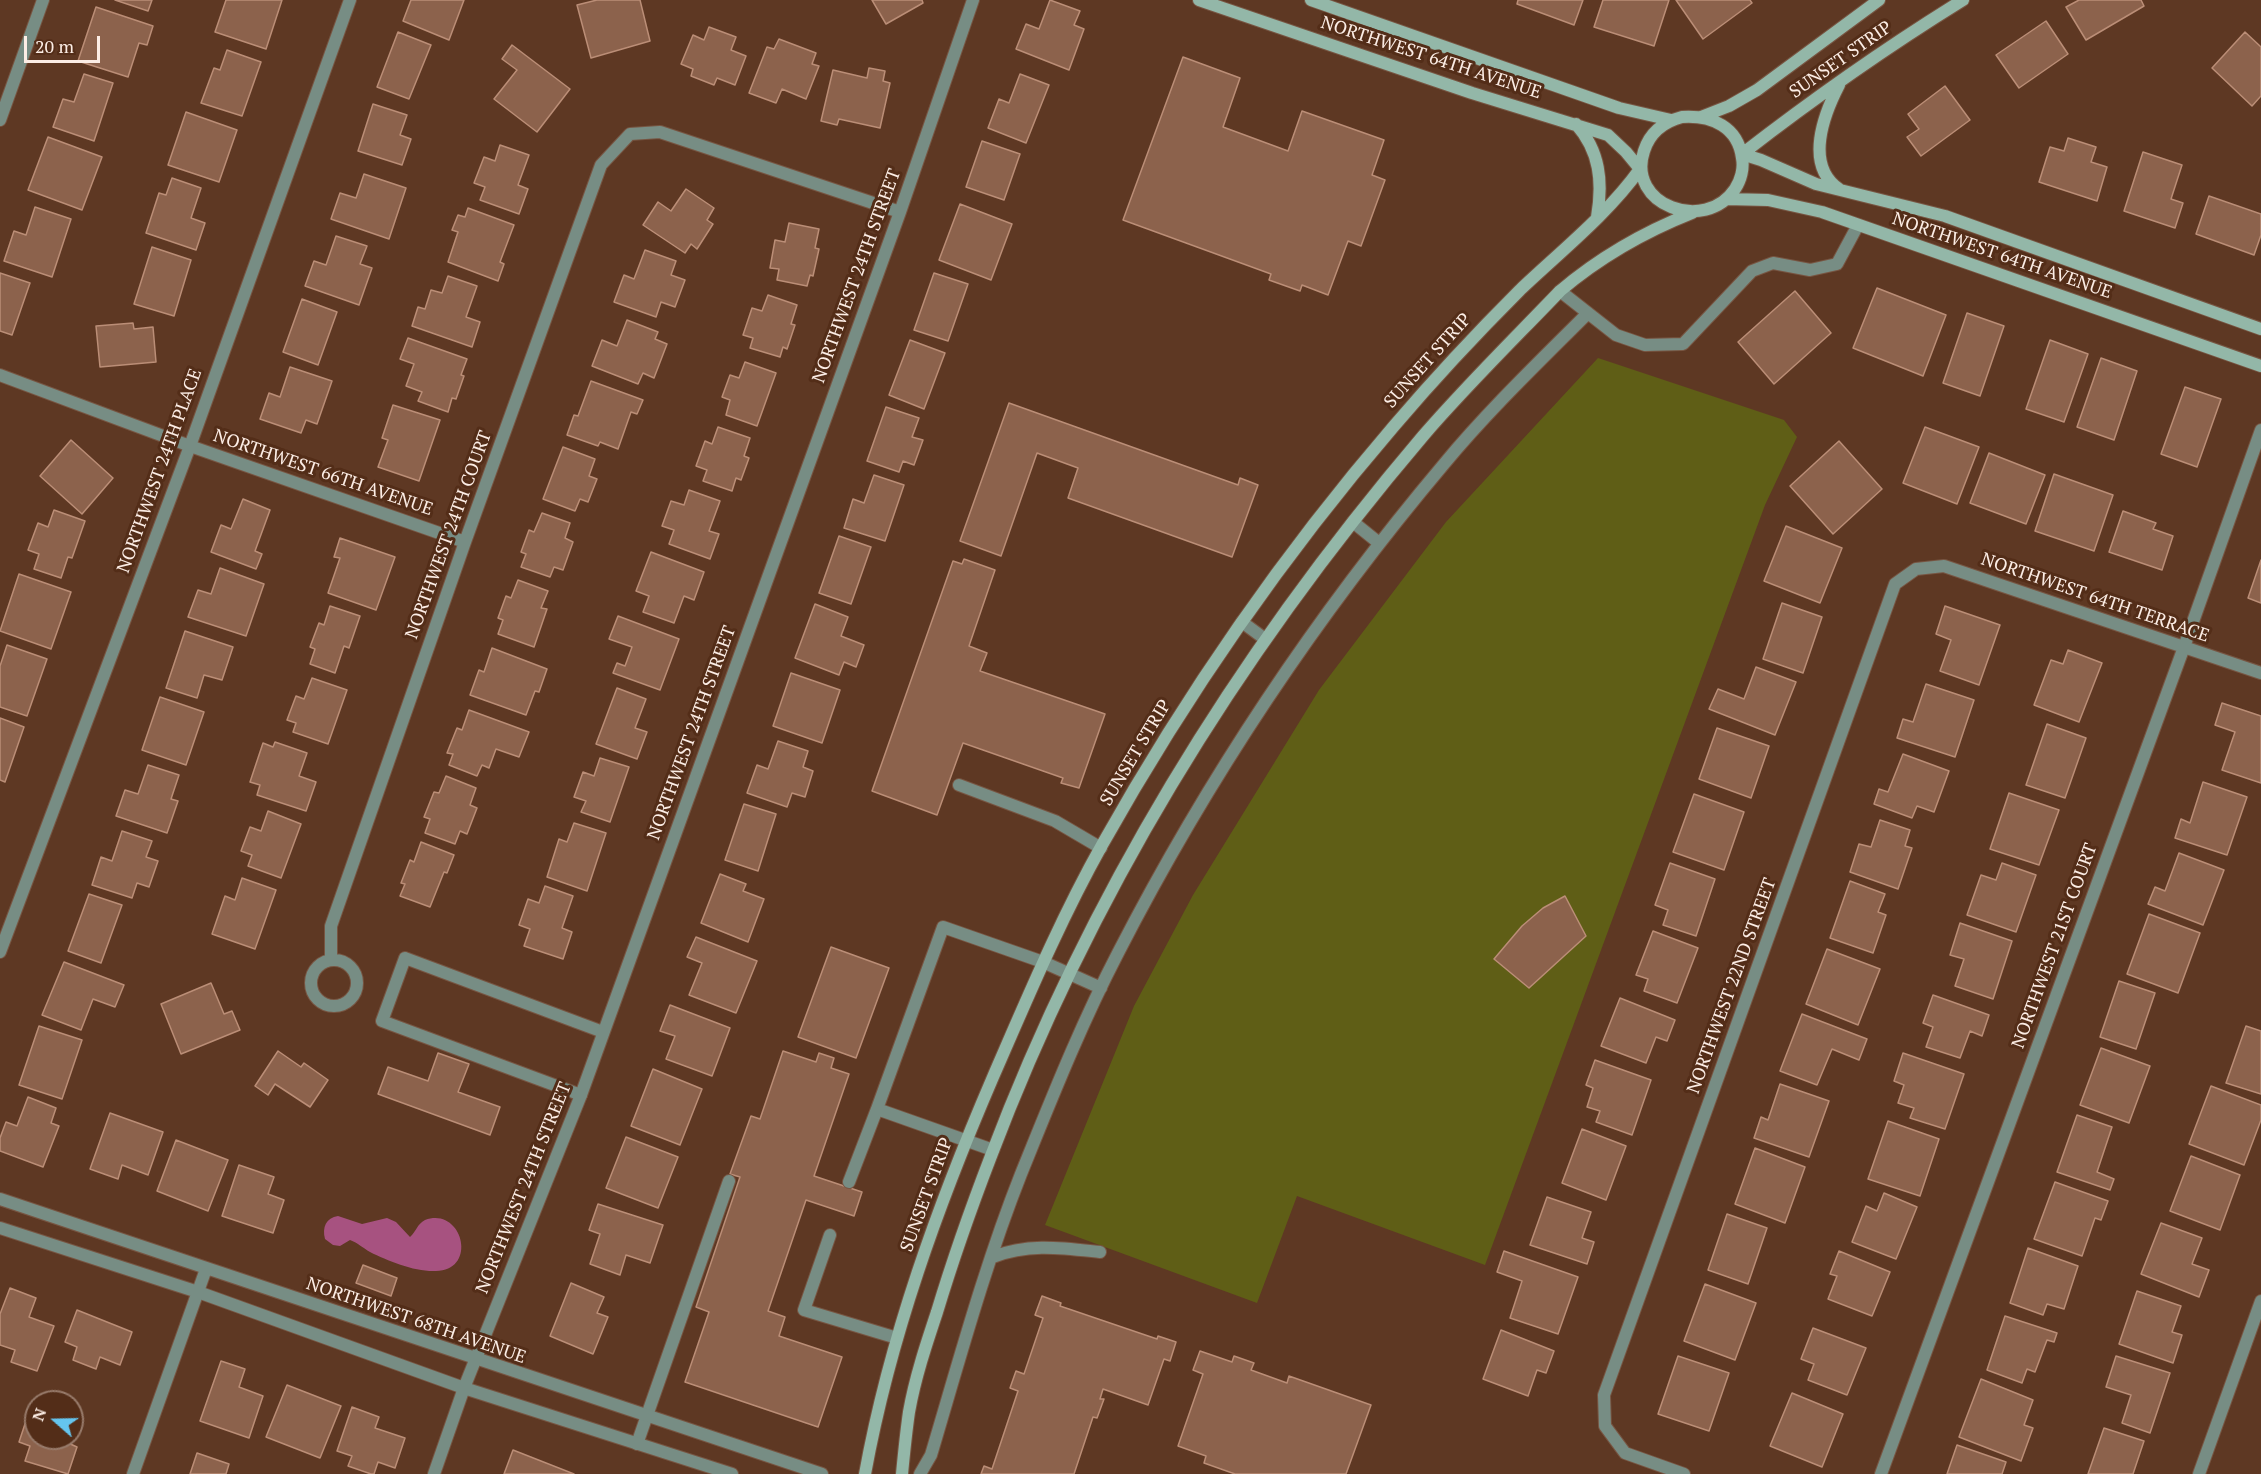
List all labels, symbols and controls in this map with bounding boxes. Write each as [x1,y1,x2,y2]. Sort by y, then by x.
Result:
street label: NORTHWEST 64TH AVENUE [1318,12,1544,104]
street label: SUNSET STRIP [1786,17,1896,103]
scale bar [27,24,104,62]
text: 20 m [35,34,74,58]
street label: NORTHWEST 24TH STREET [808,166,906,386]
street label: NORTHWEST 64TH AVENUE [1889,208,2115,304]
street label: SUNSET STRIP [1380,309,1476,413]
street label: NORTHWEST 24TH PLACE [113,366,207,576]
street label: NORTHWEST 66TH AVENUE [210,425,436,521]
street label: NORTHWEST 24TH COURT [401,428,497,642]
street label: NORTHWEST 64TH TERRACE [1978,549,2212,647]
street label: NORTHWEST 24TH STREET [643,623,741,843]
street label: SUNSET STRIP [1096,696,1176,810]
street label: NORTHWEST 21ST COURT [2008,841,2102,1051]
street label: NORTHWEST 22ND STREET [1683,875,1781,1097]
street label: NORTHWEST 24TH STREET [472,1079,576,1297]
street label: SUNSET STRIP [896,1135,958,1255]
street label: NORTHWEST 68TH AVENUE [303,1273,529,1369]
north arrow [24,1390,84,1450]
text: N [27,1405,51,1424]

